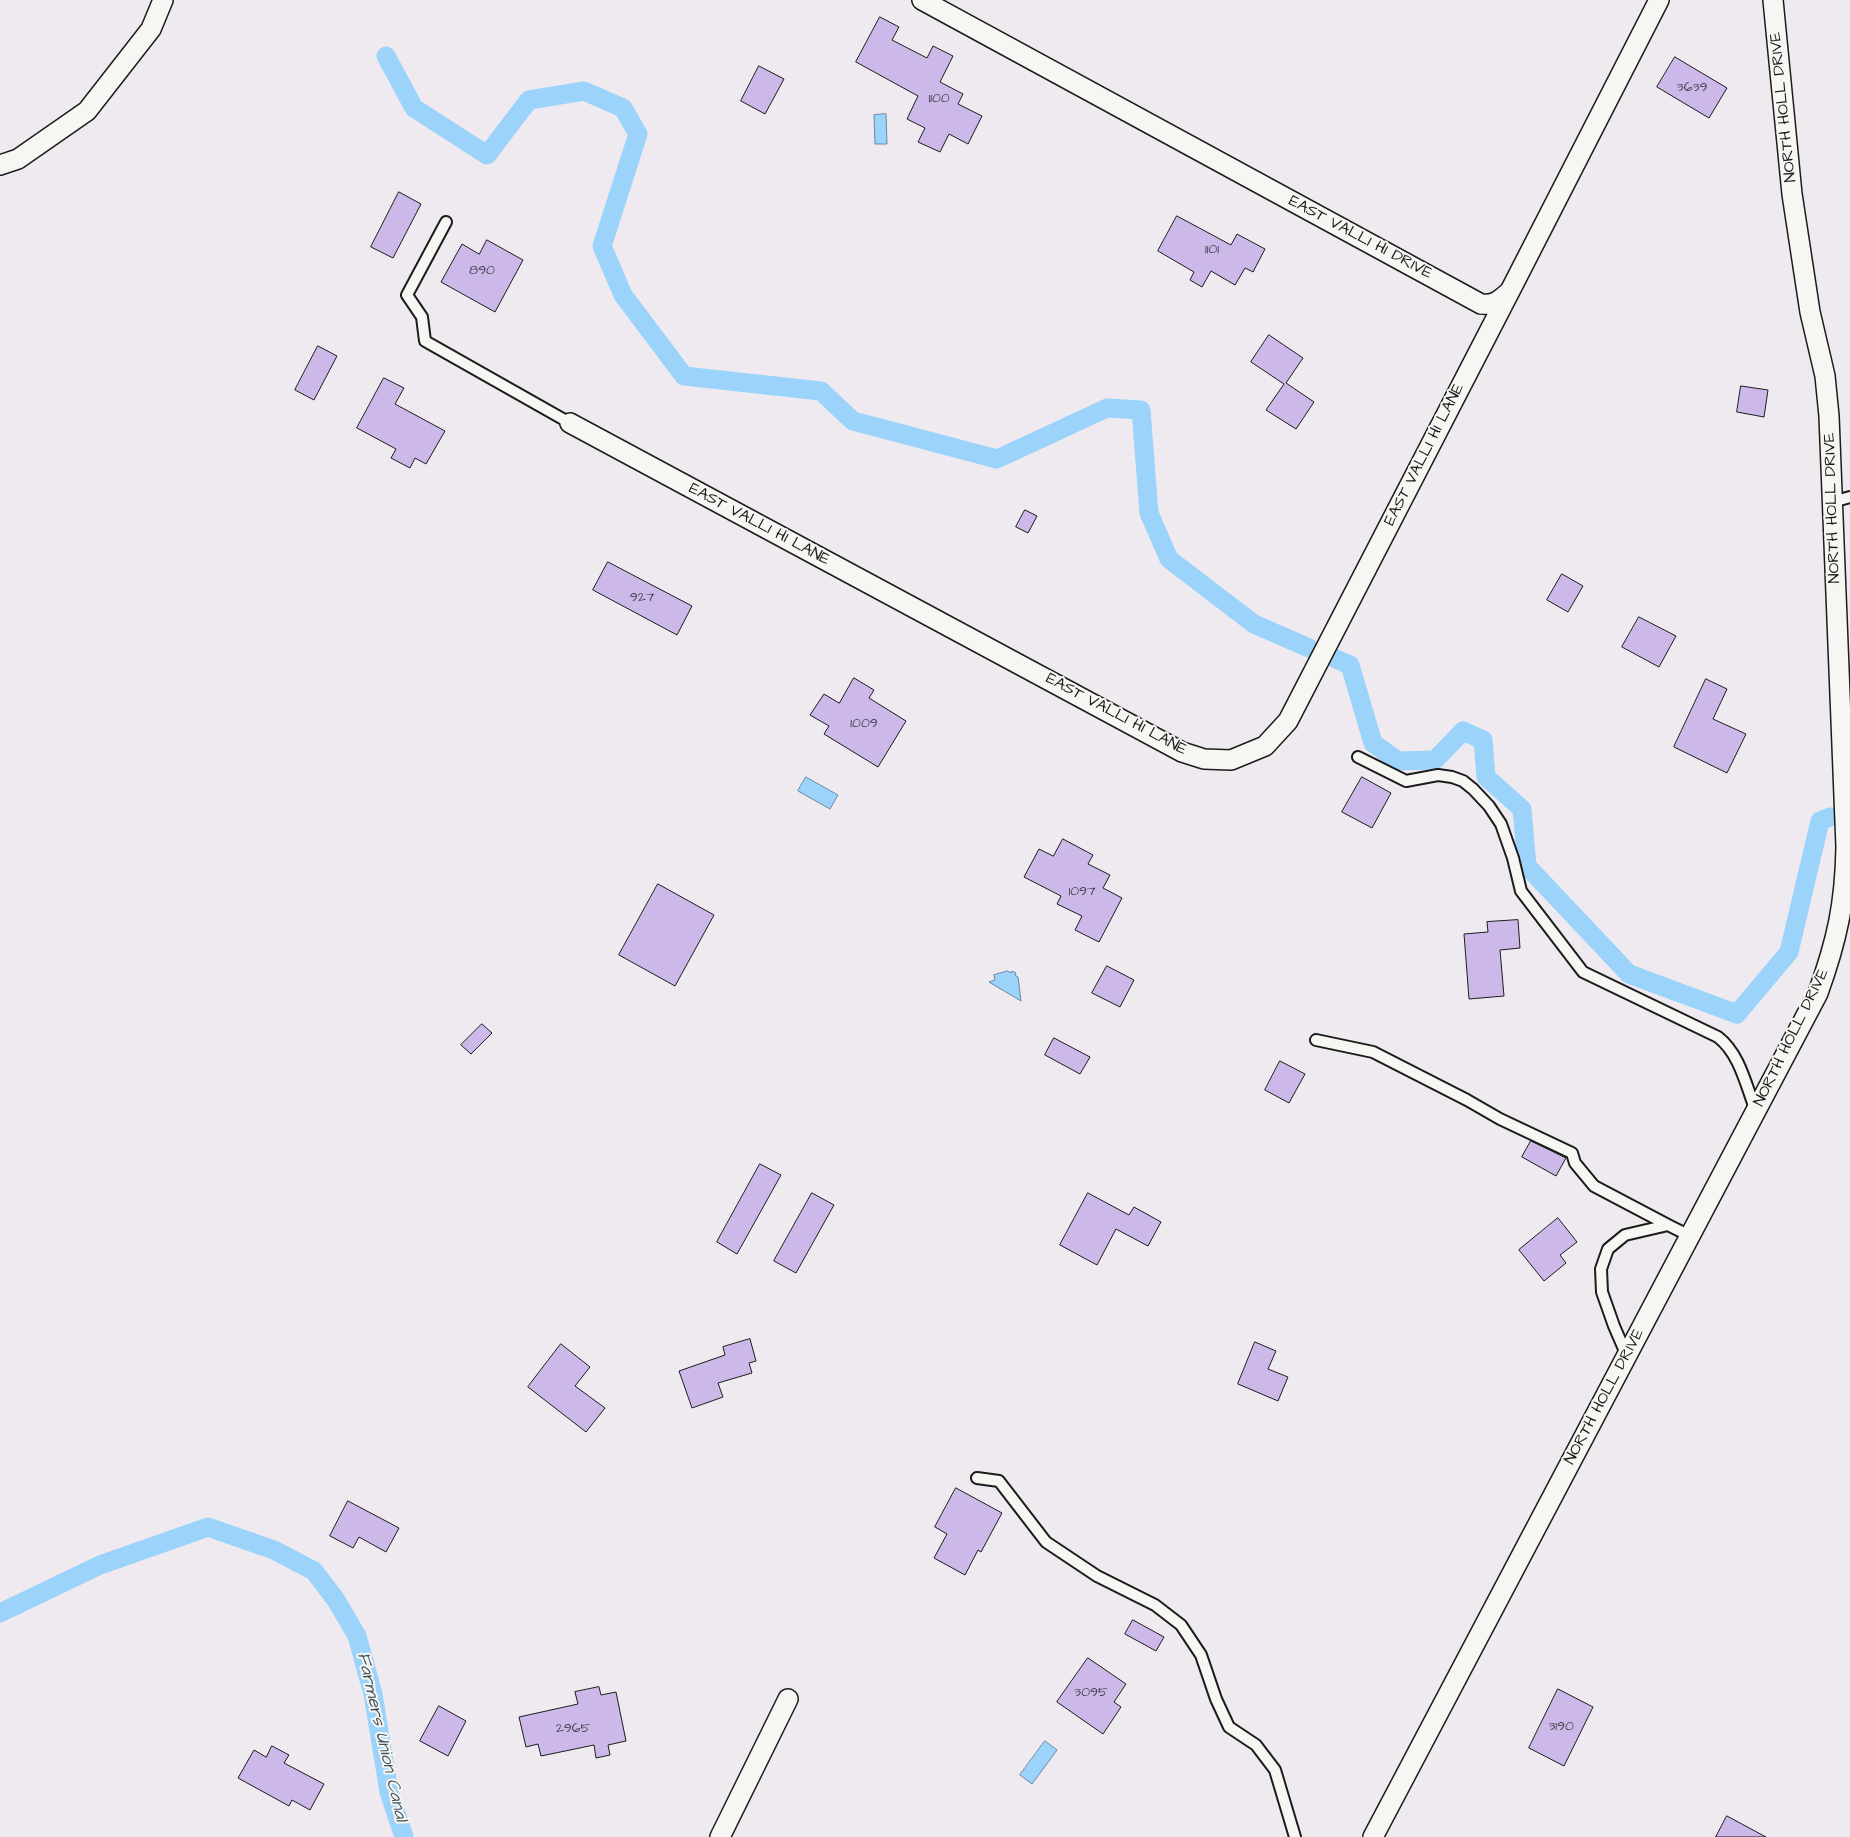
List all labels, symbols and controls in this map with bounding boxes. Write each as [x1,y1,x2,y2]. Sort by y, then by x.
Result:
street label: NORTH HOLL DRIVE [1767,31,1801,183]
house number: 3639 [1677,80,1707,96]
house number: 1100 [928,91,950,107]
street label: EAST VALLI HI DRIVE [1285,192,1435,284]
house number: 1101 [1205,242,1219,258]
house number: 890 [469,263,495,279]
street label: EAST VALLI HI LANE [1381,381,1469,529]
street label: NORTH HOLL DRIVE [1821,432,1845,584]
street label: EAST VALLI HI LANE [685,480,833,570]
house number: 927 [630,590,654,606]
street label: EAST VALLI HI LANE [1042,670,1190,760]
house number: 1009 [850,716,878,732]
house number: 1097 [1068,884,1096,900]
street label: NORTH HOLL DRIVE [1750,966,1834,1110]
street label: NORTH HOLL DRIVE [1561,1326,1649,1468]
water label: Farmers Union Canal [351,1651,411,1823]
house number: 3095 [1074,1685,1108,1701]
house number: 3190 [1548,1719,1574,1735]
house number: 2965 [556,1721,590,1737]

